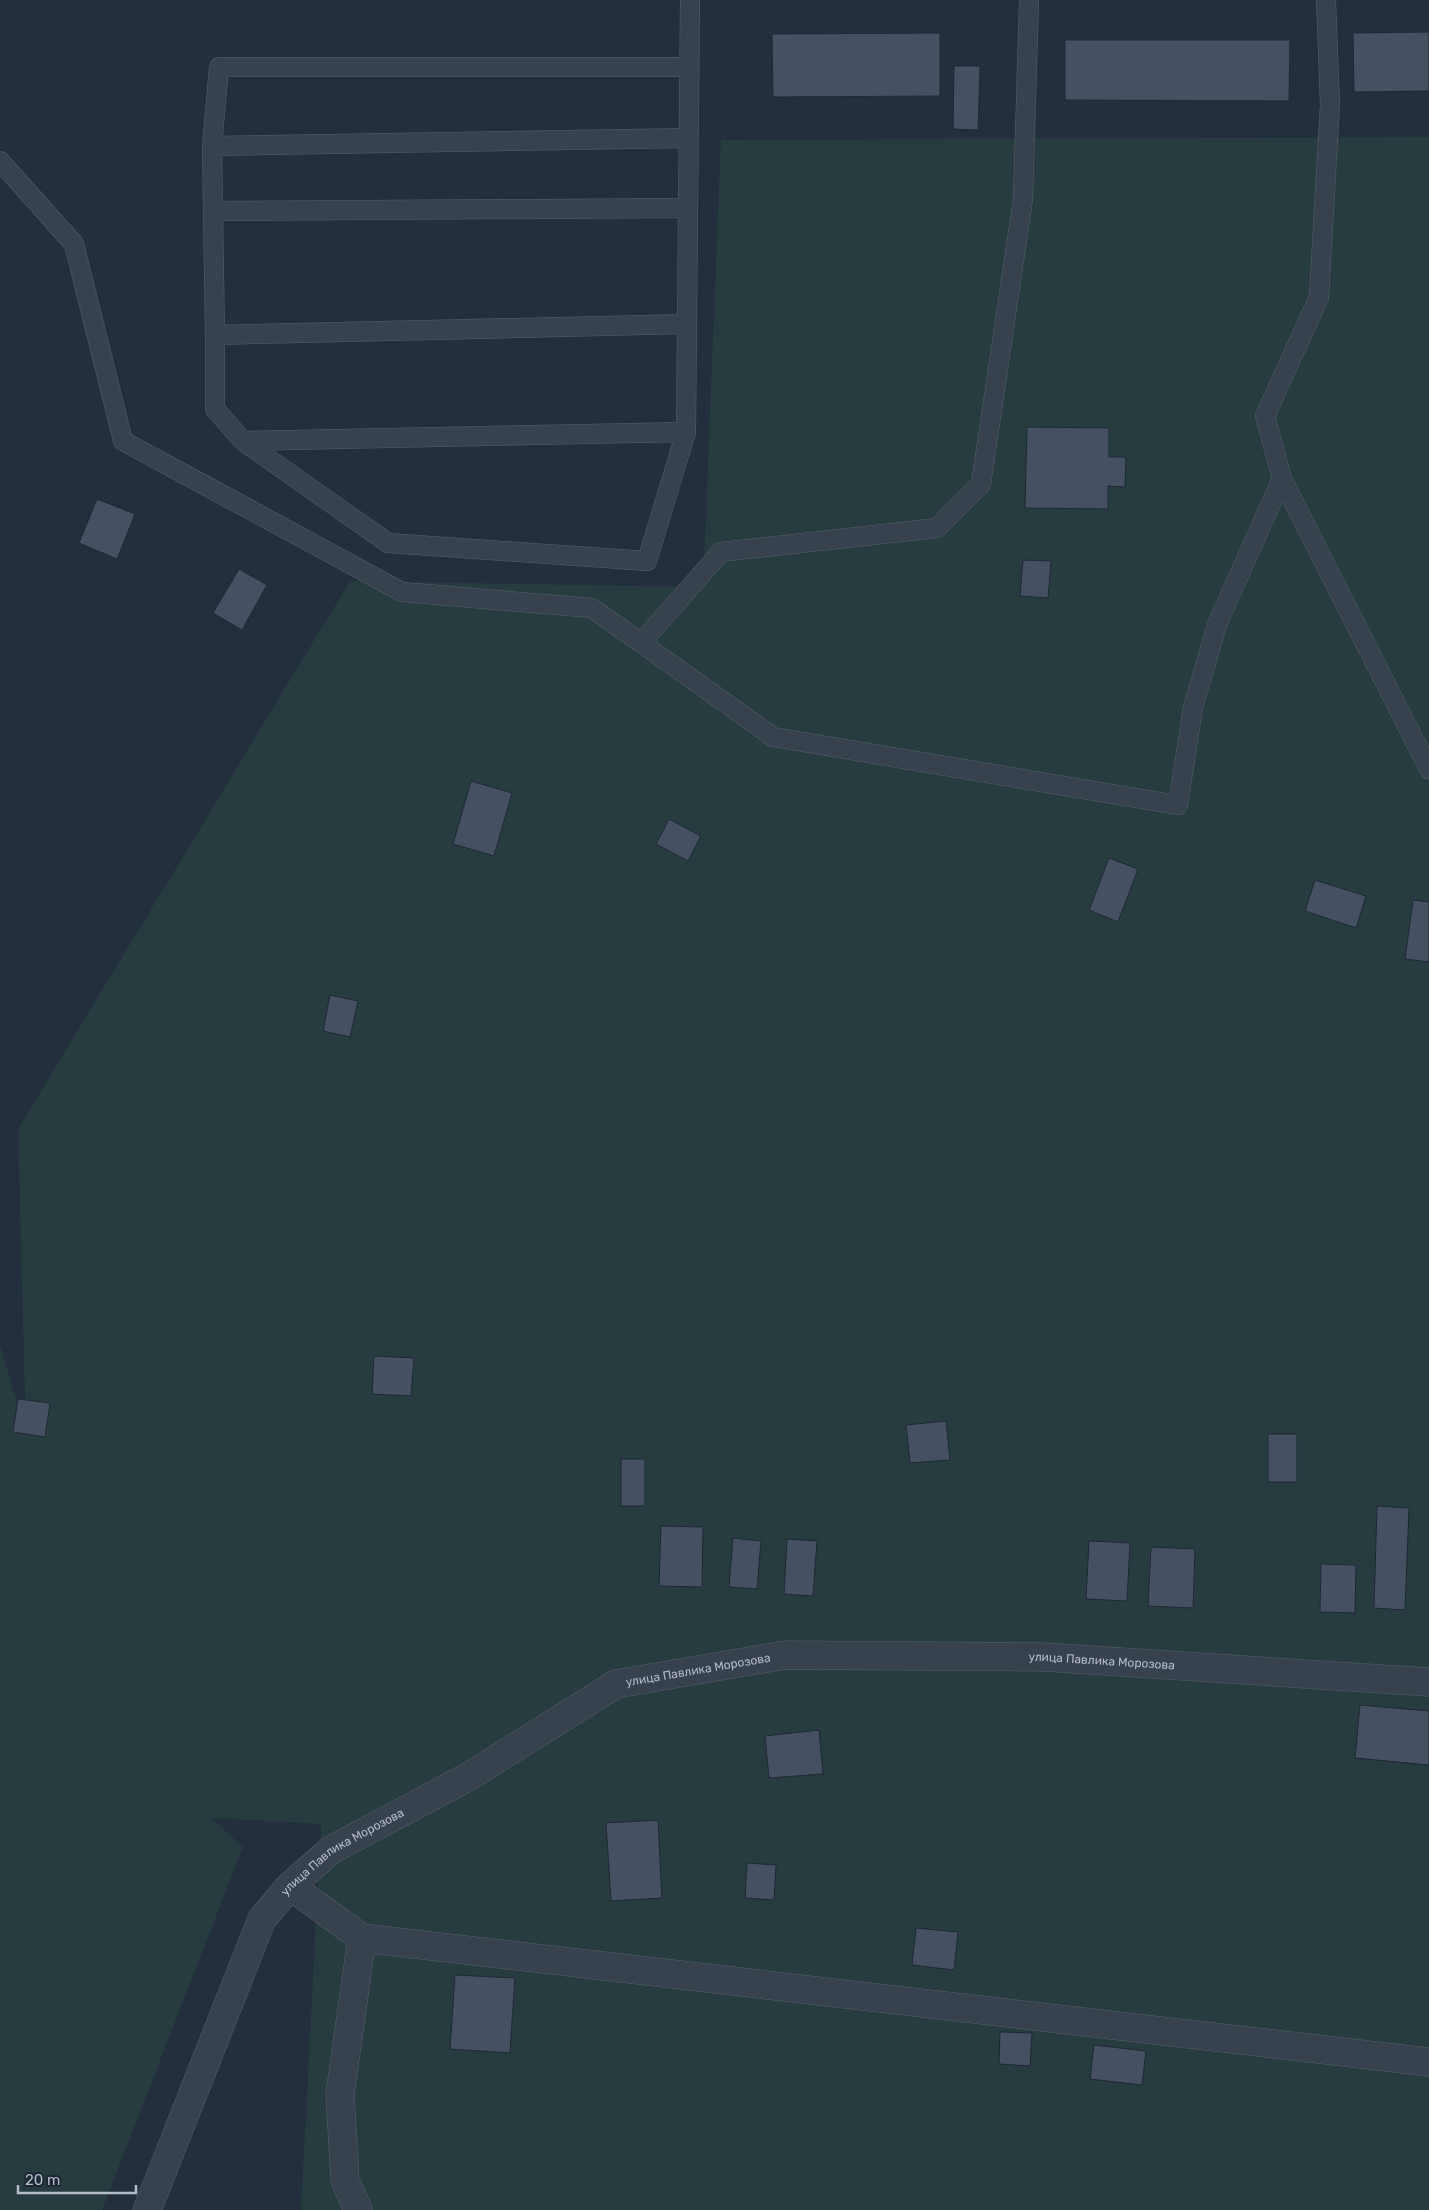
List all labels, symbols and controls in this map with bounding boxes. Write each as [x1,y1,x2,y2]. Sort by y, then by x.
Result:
street label: улица Павлика Морозова [1028,1650,1175,1672]
street label: улица Павлика Морозова [625,1651,771,1689]
street label: улица Павлика Морозова [278,1805,406,1899]
scale bar [18,2162,135,2194]
text: 20 m [25,2171,60,2189]

